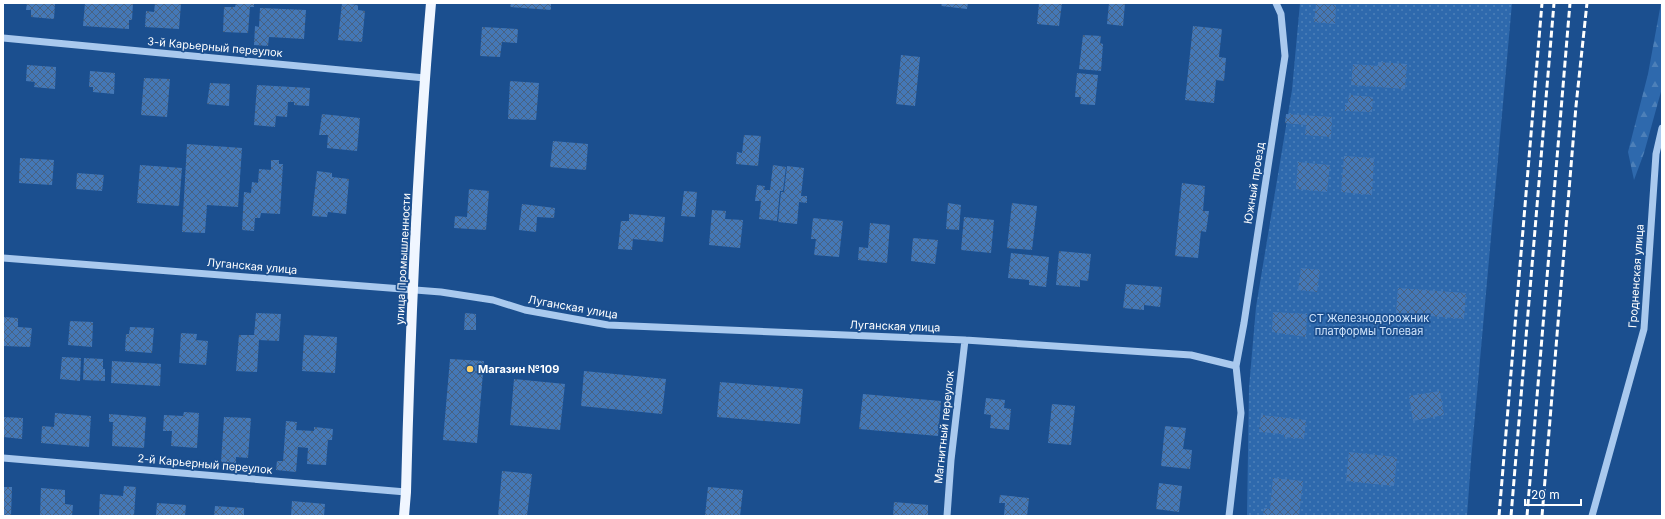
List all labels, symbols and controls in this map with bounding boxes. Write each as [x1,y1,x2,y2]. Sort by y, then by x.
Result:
street label: 3-й Карьерный переулок [147,34,283,60]
street label: Южный проезд [1241,141,1267,225]
street label: улица Промышленности [393,193,413,325]
street label: Гродненская улица [1625,223,1647,329]
street label: Луганская улица [206,255,298,277]
street label: Луганская улица [527,292,619,322]
park label: СТ Железнодорожник платформы Толевая [1309,311,1429,338]
street label: Луганская улица [849,317,941,335]
place label: Магазин №109 [478,362,559,376]
marker: Магазин №109 [465,364,475,374]
street label: Магнитный переулок [931,370,957,484]
street label: 2-й Карьерный переулок [137,451,273,477]
scale bar [1525,481,1581,507]
text: 20 m [1531,487,1560,502]

